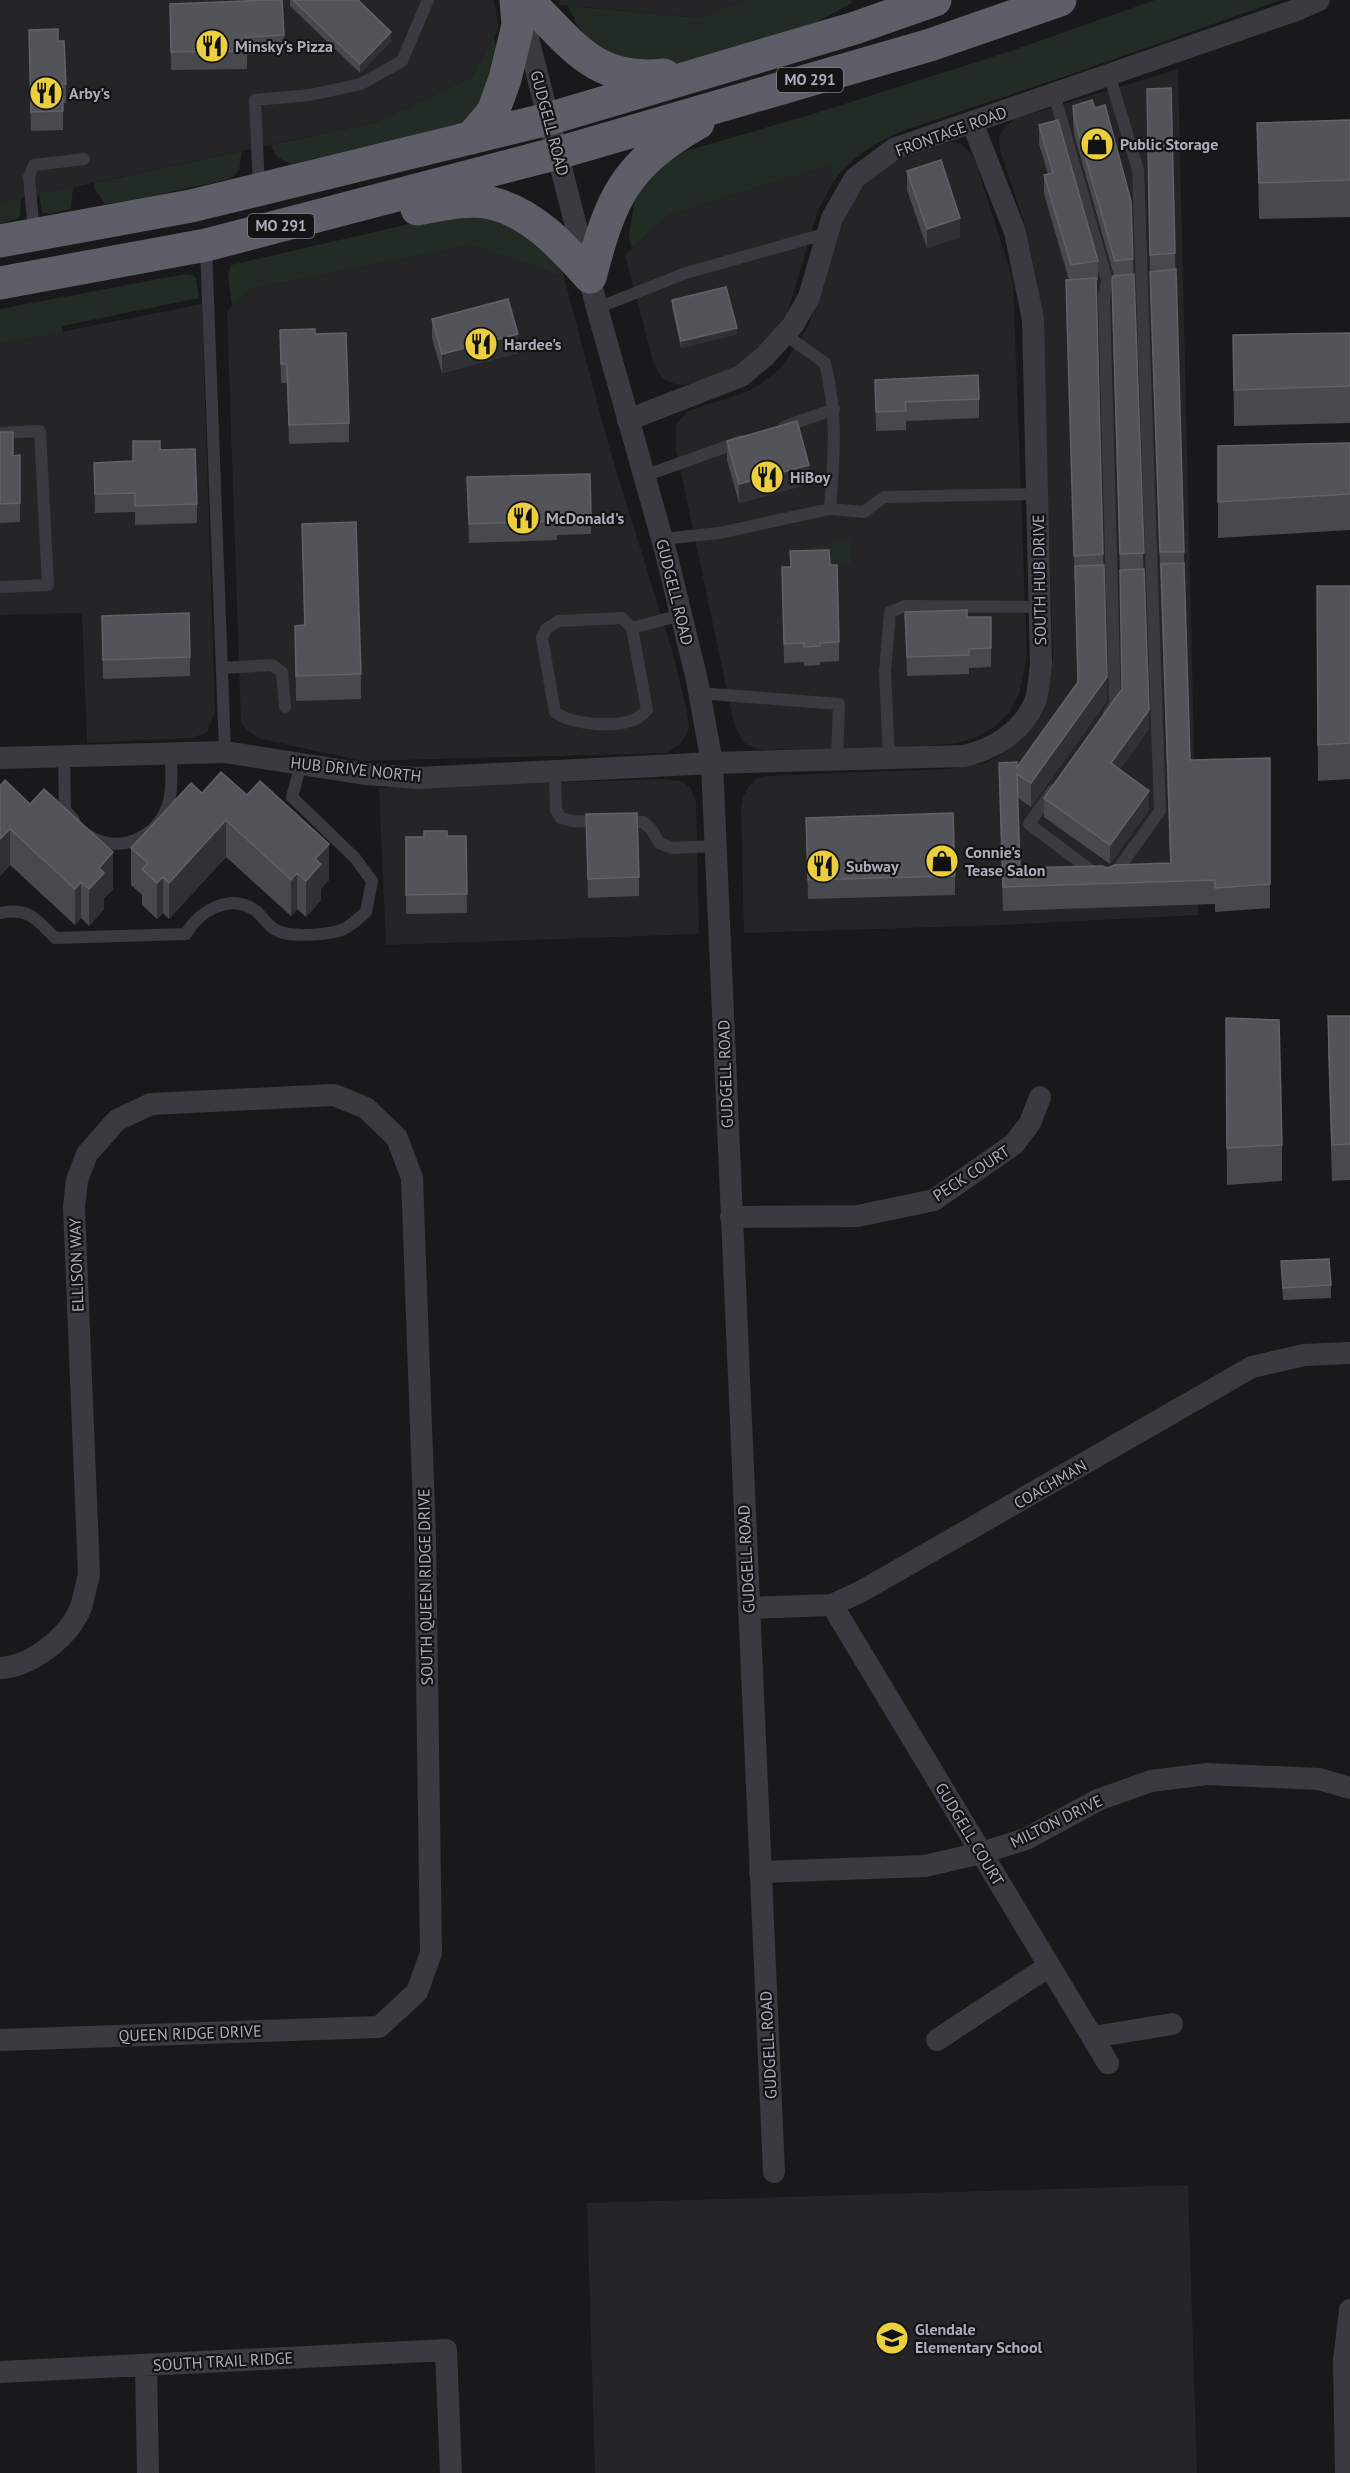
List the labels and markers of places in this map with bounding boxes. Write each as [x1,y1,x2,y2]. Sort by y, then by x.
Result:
restaurant icon: Minsky's Pizza [194,28,230,64]
place label: Minsky's Pizza [235,36,333,56]
restaurant icon: Arby's [28,75,64,111]
place label: Arby's [69,83,110,103]
shop icon: Public Storage [1079,126,1115,162]
place label: Public Storage [1120,134,1218,154]
restaurant icon: Hardee's [463,326,499,362]
place label: Hardee's [504,334,562,354]
restaurant icon: HiBoy [749,459,785,495]
place label: HiBoy [790,467,831,487]
restaurant icon: McDonald's [505,500,541,536]
place label: McDonald's [546,508,625,528]
place label: Connie's Tease Salon [965,842,1045,880]
shop icon: Connie's Tease Salon [924,843,960,879]
restaurant icon: Subway [805,848,841,884]
place label: Subway [846,856,899,876]
place label: Glendale Elementary School [915,2319,1042,2357]
school or university icon: Glendale Elementary School [874,2320,910,2356]

